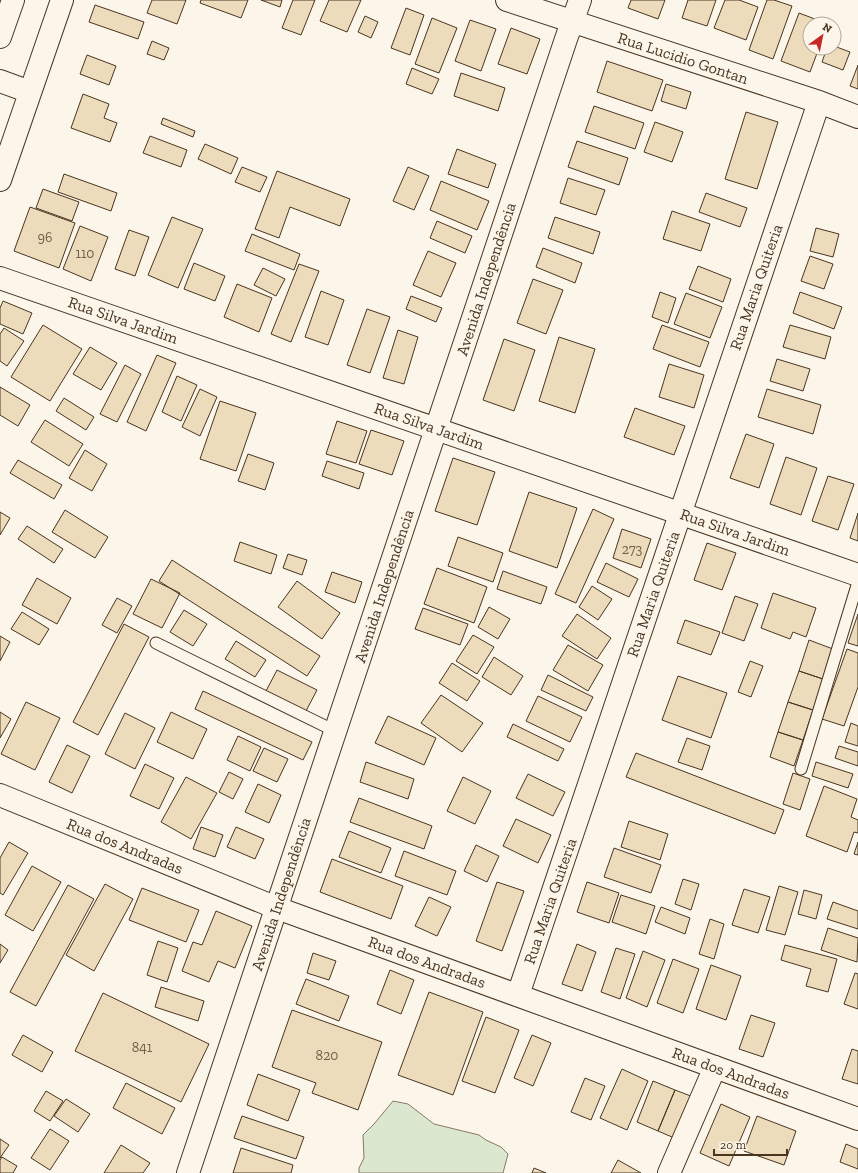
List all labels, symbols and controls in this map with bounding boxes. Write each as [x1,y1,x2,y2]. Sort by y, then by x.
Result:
north arrow [802,16,842,56]
text: N [820,20,835,36]
street label: Rua Lucidio Gontan [615,28,751,88]
street label: Avenida Independência [452,200,520,358]
street label: Rua Maria Quiteria [726,221,787,353]
house number: 96 [38,229,52,246]
house number: 110 [76,245,94,262]
street label: Rua Silva Jardim [66,292,181,348]
street label: Rua Silva Jardim [372,398,487,454]
street label: Rua Silva Jardim [678,504,793,560]
street label: Avenida Independência [350,507,418,665]
street label: Rua Maria Quiteria [623,528,684,660]
house number: 273 [622,541,642,558]
street label: Rua dos Andradas [64,814,186,878]
street label: Avenida Independência [247,815,315,973]
street label: Rua Maria Quiteria [520,835,581,967]
street label: Rua dos Andradas [366,932,488,992]
house number: 841 [132,1039,153,1056]
street label: Rua dos Andradas [670,1043,792,1103]
house number: 820 [316,1047,338,1064]
scale bar [714,1131,787,1157]
text: 20 m [720,1138,747,1152]

